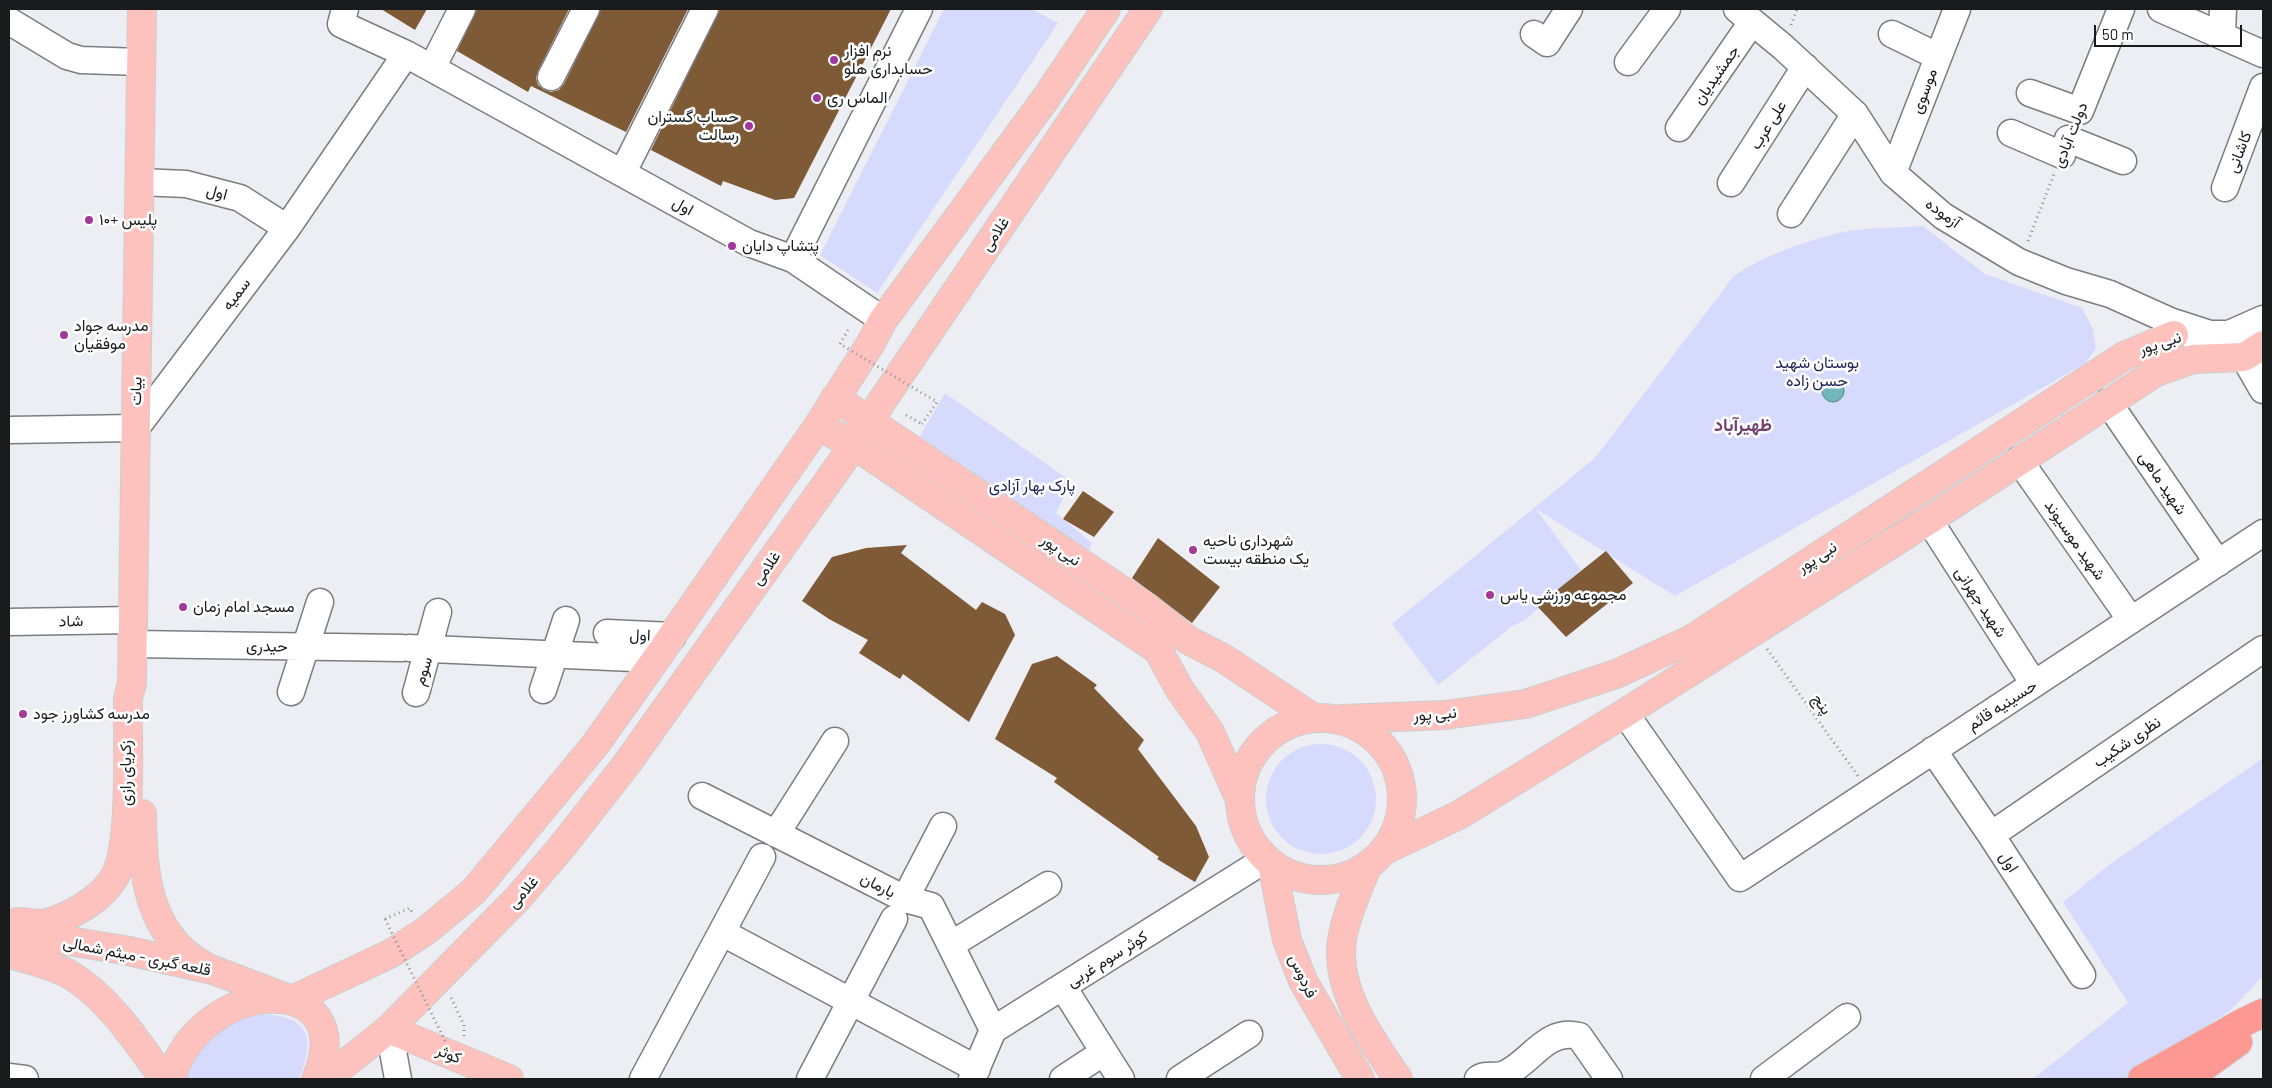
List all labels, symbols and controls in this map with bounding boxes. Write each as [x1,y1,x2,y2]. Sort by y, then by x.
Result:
scale bar [2097,15,2244,47]
text: 50 m [2102,25,2134,43]
place label: نرم افزار حسابداری هلو [844,41,933,79]
street label: جمشیدیان [1689,42,1743,108]
marker: نرم افزار حسابداری هلو [828,54,840,66]
street label: موسوی [1907,66,1941,116]
place label: الماس ری [827,88,888,108]
marker: الماس ری [811,92,823,104]
street label: علی عرب [1745,97,1791,153]
street label: دولت آبادی [2048,99,2092,171]
place label: حساب گستران رسالت [647,107,739,145]
marker: حساب گستران رسالت [743,120,755,132]
street label: کاشانی [2222,128,2256,176]
street label: اول [204,180,230,204]
street label: اول [669,192,697,220]
street label: آزموده [1922,194,1964,232]
place label: پلیس +۱۰ [99,210,157,230]
street label: غلامی [977,213,1013,255]
marker: پلیس +۱۰ [83,214,95,226]
place label: پتشاپ دایان [742,236,819,256]
marker: پتشاپ دایان [726,240,738,252]
street label: سمیه [218,274,254,314]
place label: مدرسه جواد موفقیان [74,316,149,354]
street label: نبی پور [2136,327,2184,359]
marker: مدرسه جواد موفقیان [58,329,70,341]
park label: بوستان شهید حسن زاده [1775,353,1859,391]
street label: بیات [126,376,146,406]
district label: ظهیرآباد [1714,414,1772,436]
street label: شهید ماهی [2135,448,2191,518]
park label: پارک بهار آزادی [989,476,1075,496]
street label: شهید موسیوند [2040,496,2110,584]
street label: نبی پور [1038,530,1084,570]
place label: شهرداری ناحیه یک منطقه بیست [1203,531,1309,569]
street label: نبی پور [1793,537,1841,577]
marker: شهرداری ناحیه یک منطقه بیست [1187,544,1199,556]
street label: غلامی [747,547,785,589]
street label: شهید جهرانی [1951,563,2011,641]
place label: مجموعه ورزشی یاس [1500,585,1626,605]
marker: مجموعه ورزشی یاس [1484,589,1496,601]
place label: مسجد امام زمان [193,597,295,617]
marker: مسجد امام زمان [177,601,189,613]
street label: شاد [59,611,83,631]
street label: اول [629,625,651,645]
street label: حیدری [246,636,288,656]
street label: سوم [410,654,436,688]
street label: حسینیه قائم [1964,675,2040,735]
street label: پنج [1808,690,1836,718]
street label: نبی پور [1413,703,1457,725]
place label: مدرسه کشاورز جود [33,704,150,724]
marker: مدرسه کشاورز جود [17,708,29,720]
street label: نظری شکیب [2090,712,2164,772]
street label: زکریای رازی [116,740,136,806]
street label: اول [1995,848,2023,876]
street label: بارمان [857,868,899,902]
street label: غلامی [503,872,543,912]
street label: کوثر سوم غربی [1063,927,1151,991]
street label: قلعه گبری - میثم شمالی [61,932,213,980]
street label: فردوس [1285,951,1321,1001]
street label: کوثر [434,1040,464,1068]

